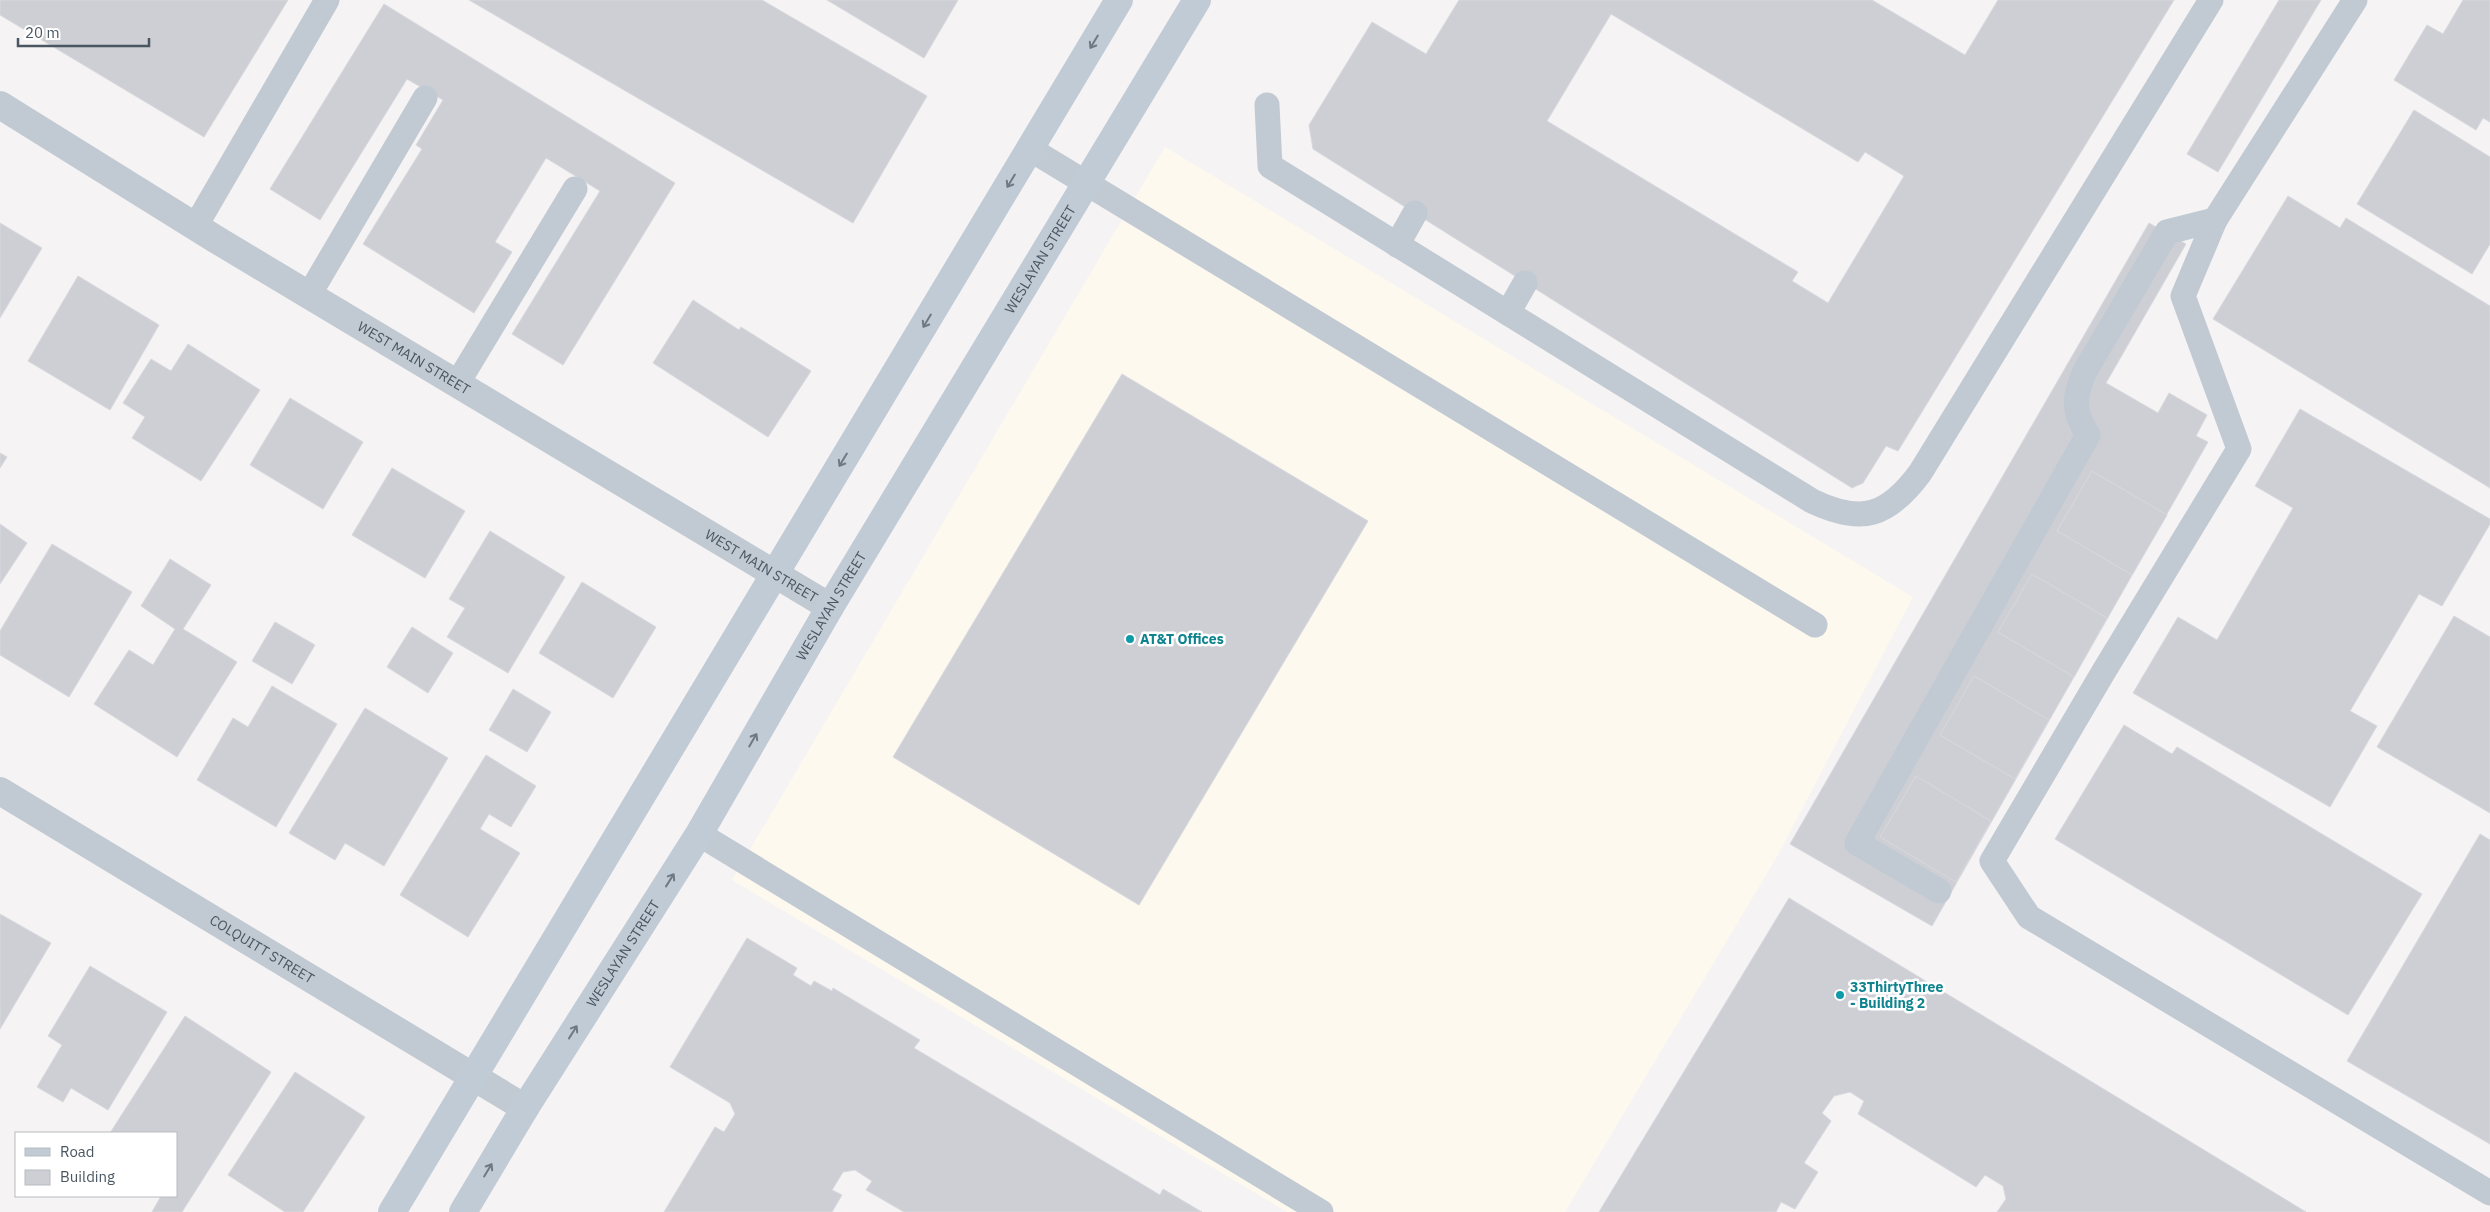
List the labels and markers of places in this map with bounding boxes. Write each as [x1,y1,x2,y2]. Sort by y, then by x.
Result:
place label: AT&T Offices [1140,630,1224,648]
marker: AT&T Offices [1124,633,1136,645]
place label: 33ThirtyThree - Building 2 [1850,978,1943,1012]
marker: 33ThirtyThree - Building 2 [1834,989,1846,1001]

